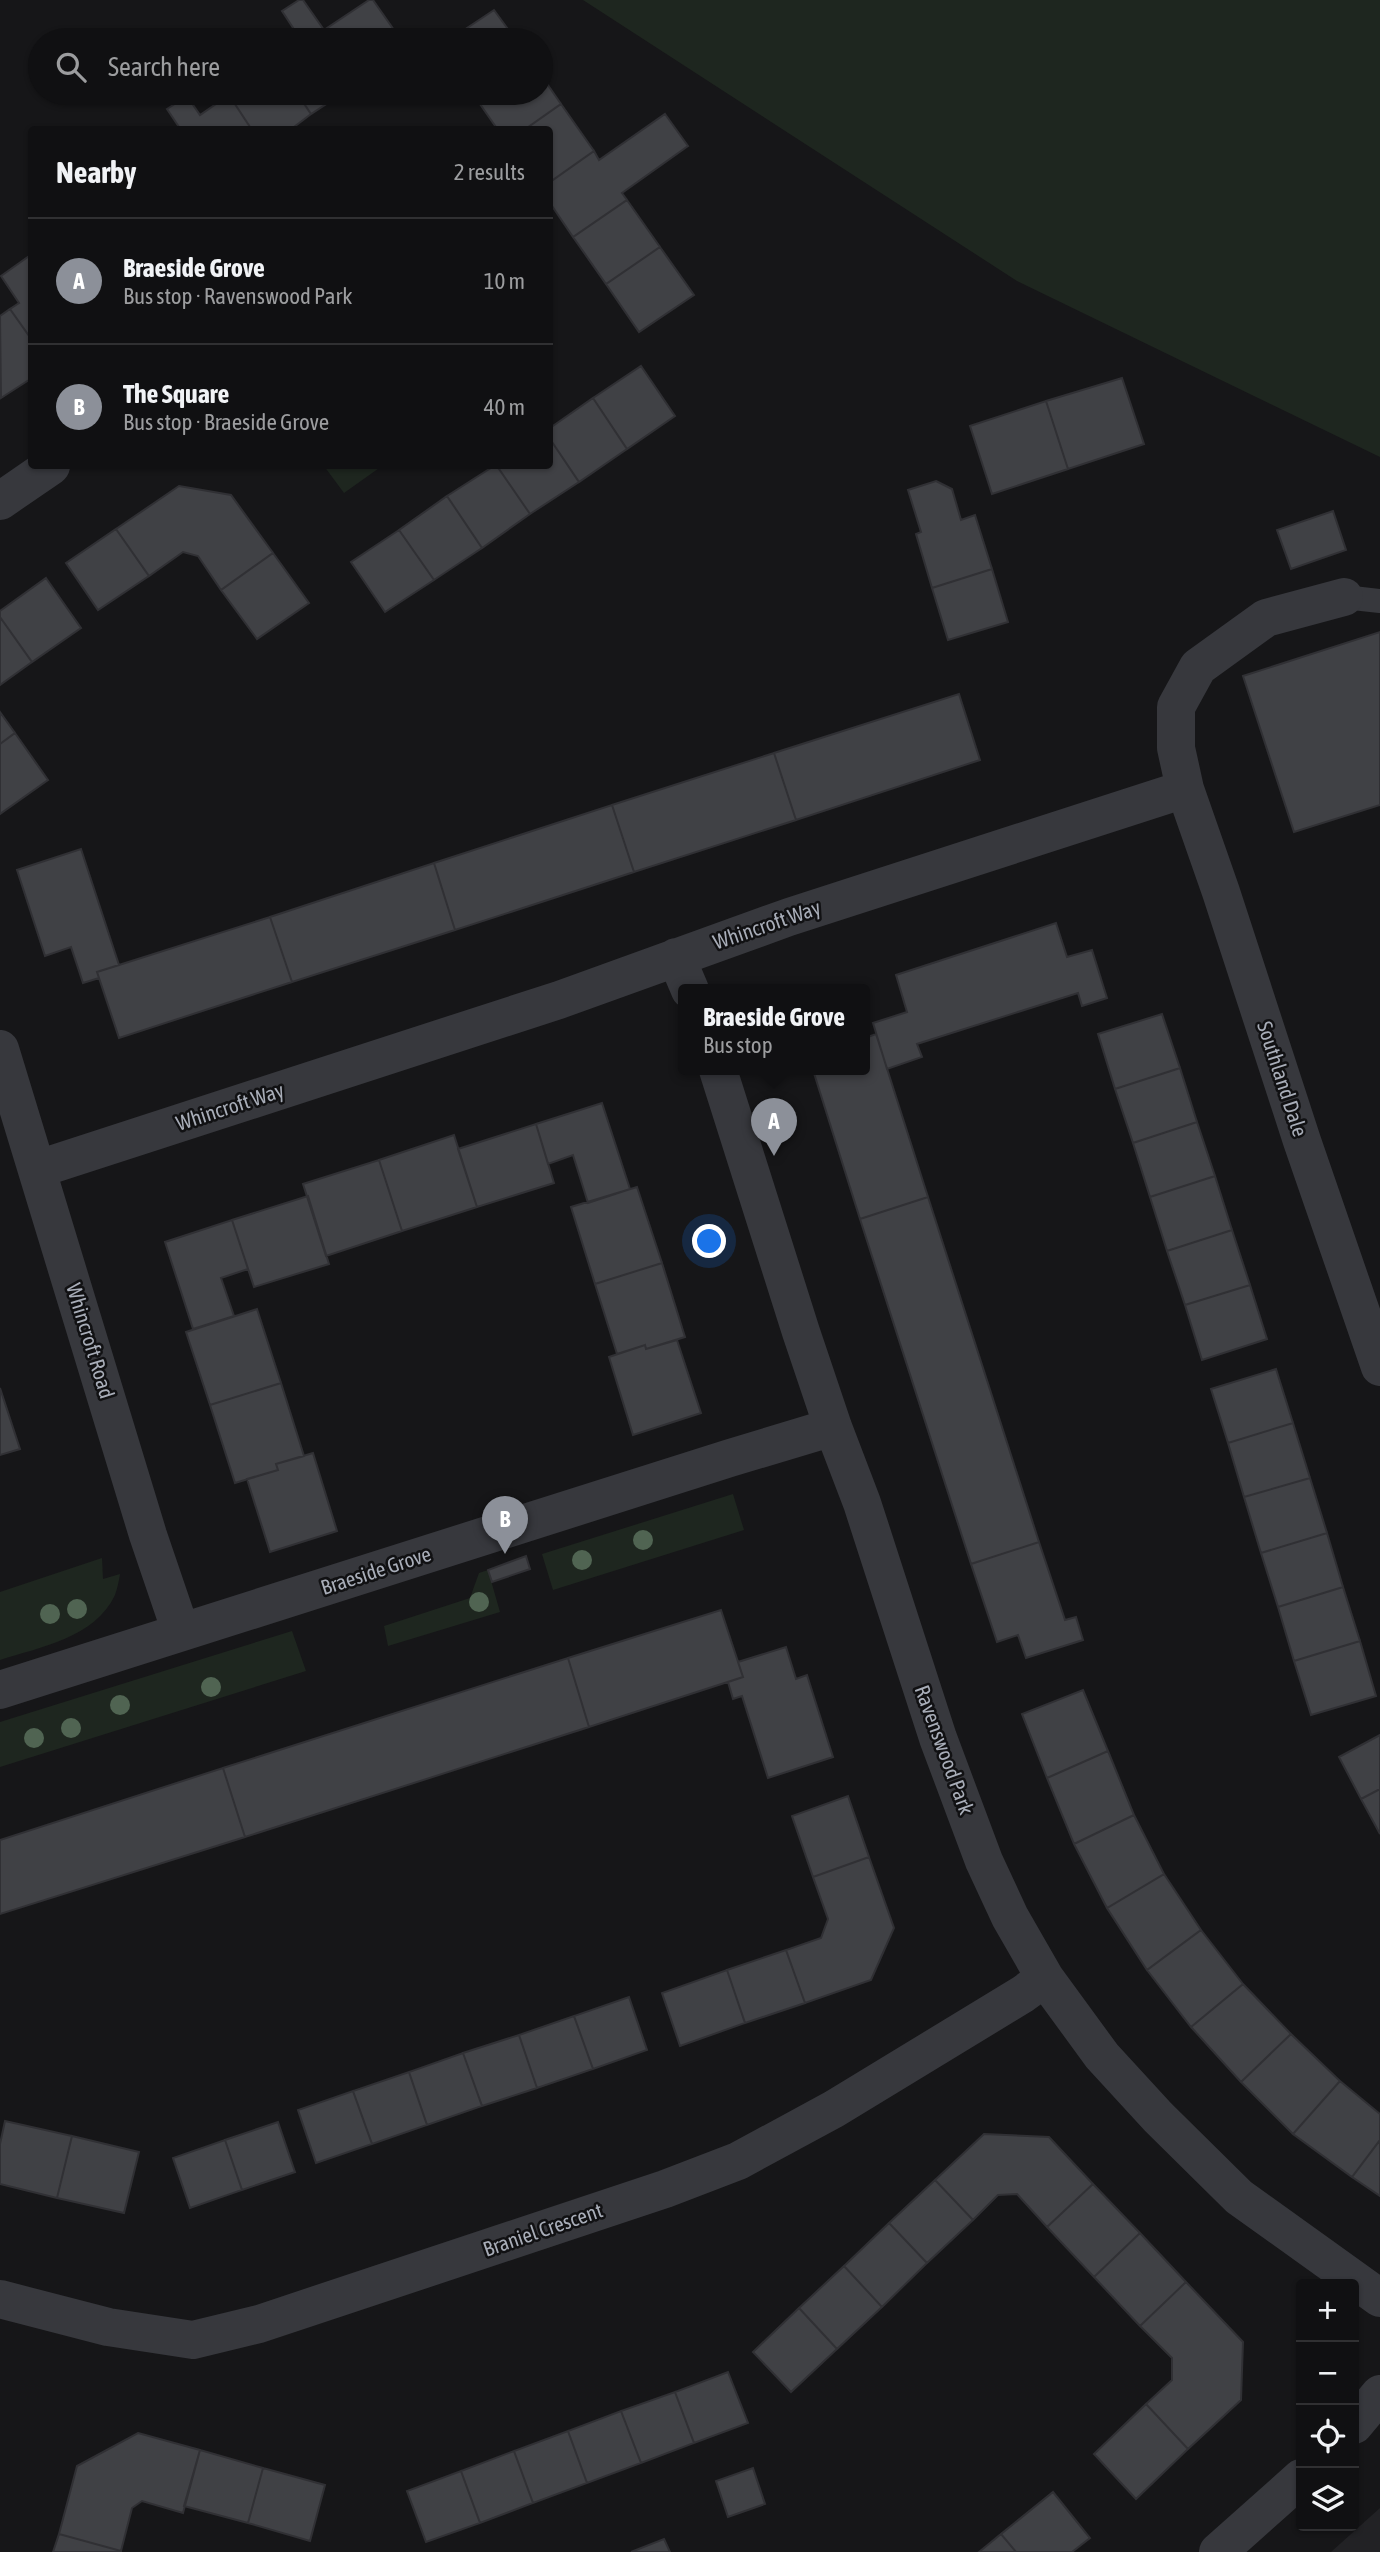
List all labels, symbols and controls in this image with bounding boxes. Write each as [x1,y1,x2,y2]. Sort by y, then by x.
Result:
search box [28,28,553,105]
icon: search [52,48,90,86]
text: Search here [108,52,220,82]
text: Nearby [56,155,136,189]
text: 2 results [454,159,525,185]
text: Braeside Grove [123,253,265,283]
text: A [73,268,85,294]
text: 10 m [484,268,525,294]
text: Bus stop · Ravenswood Park [123,283,352,309]
text: The Square [123,379,229,409]
text: B [74,394,84,420]
text: 40 m [484,394,525,420]
text: Bus stop · Braeside Grove [123,409,329,435]
street label: Whincroft Way [710,894,824,954]
popup [678,984,870,1075]
text: Braeside Grove [703,1002,845,1032]
street label: Southland Dale [1253,1018,1313,1139]
text: Bus stop [703,1032,773,1058]
street label: Whincroft Way [173,1077,287,1135]
pin: A [751,1098,797,1156]
your location [692,1224,726,1258]
street label: Whincroft Road [62,1280,120,1401]
pin: B [482,1496,528,1554]
street label: Braeside Grove [317,1541,434,1599]
street label: Ravenswood Park [910,1682,979,1818]
street label: Braniel Crescent [480,2197,605,2261]
map controls [1296,2279,1359,2531]
button: + [1296,2279,1359,2342]
button: − [1296,2342,1359,2405]
button: locate [1296,2405,1359,2468]
button: layers [1296,2468,1359,2531]

